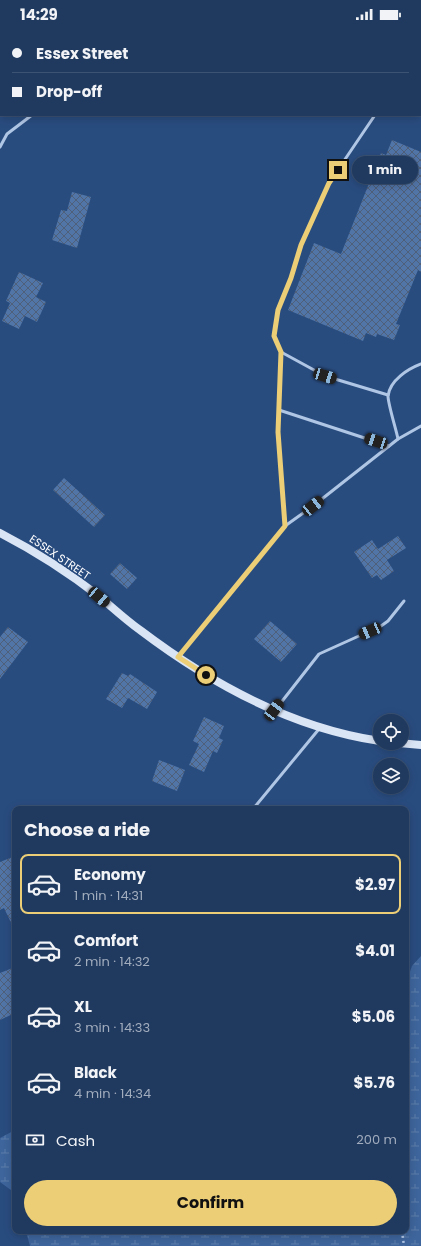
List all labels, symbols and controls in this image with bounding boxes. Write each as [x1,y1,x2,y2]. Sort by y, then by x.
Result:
text: 14:29 [20,4,58,25]
text: Essex Street [36,43,128,64]
text: Drop-off [36,81,102,102]
callout: 1 min [352,156,418,184]
text: 1 min [368,160,402,179]
route end [329,161,347,179]
car [312,367,338,385]
car [363,432,389,450]
car [300,494,326,518]
street label: ESSEX STREET [26,531,94,583]
car [86,585,112,609]
car [357,621,383,641]
route start [197,666,215,684]
car [262,697,286,723]
map controls [373,714,409,794]
button: locate [373,714,409,750]
button: layers [373,758,409,794]
text: Choose a ride [24,817,150,842]
text: Economy [74,864,146,885]
icon: car [26,866,62,902]
text: $2.97 [355,874,395,895]
text: 1 min · 14:31 [74,886,143,905]
text: Comfort [74,930,138,951]
icon: car [26,932,62,968]
text: $4.01 [355,940,395,961]
text: 2 min · 14:32 [74,952,150,971]
text: XL [74,996,92,1017]
icon: car [26,998,62,1034]
text: $5.06 [352,1006,395,1027]
text: 3 min · 14:33 [74,1018,150,1037]
text: Black [74,1062,117,1083]
icon: car [26,1064,62,1100]
text: $5.76 [354,1072,395,1093]
text: 4 min · 14:34 [74,1084,151,1103]
icon: cash [24,1129,46,1151]
text: Cash [56,1130,95,1151]
text: 200 m [356,1130,397,1149]
button: Confirm [24,1180,397,1226]

